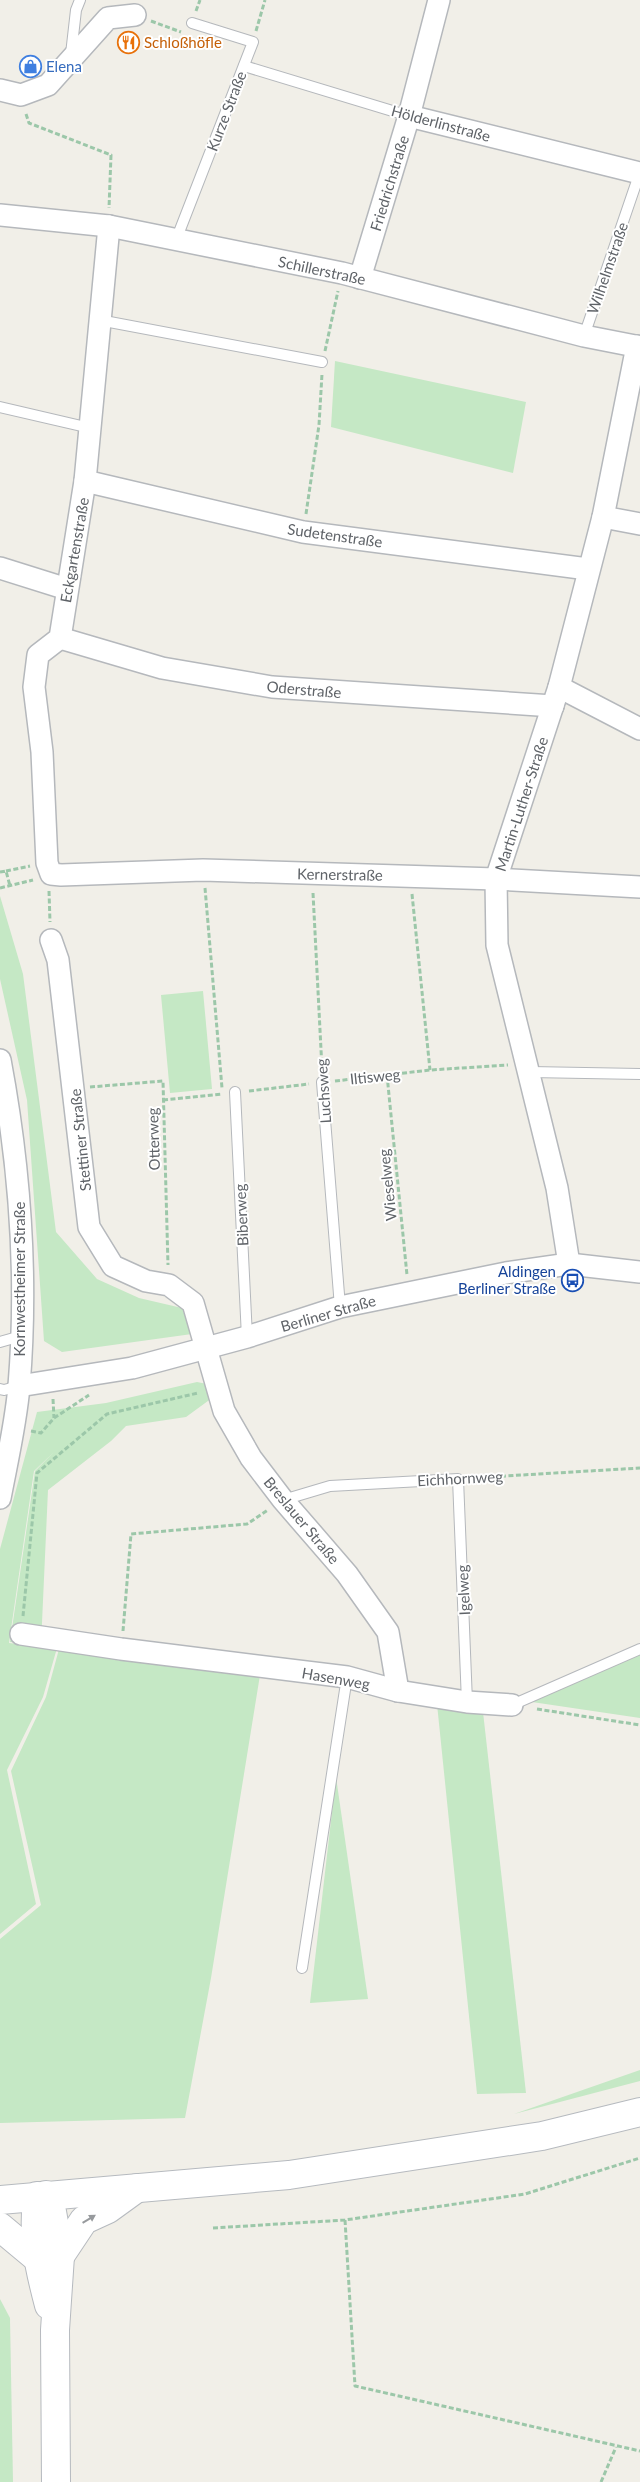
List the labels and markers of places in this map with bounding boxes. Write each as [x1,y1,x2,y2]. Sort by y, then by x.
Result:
restaurant icon: Schloßhöfle [116,30,140,54]
place label: Schloßhöfle [144,33,222,51]
shop icon: Elena [18,54,42,78]
place label: Elena [46,57,82,75]
place label: Aldingen Berliner Straße [458,1262,556,1297]
bus stop icon: Aldingen Berliner Straße [560,1268,584,1292]

